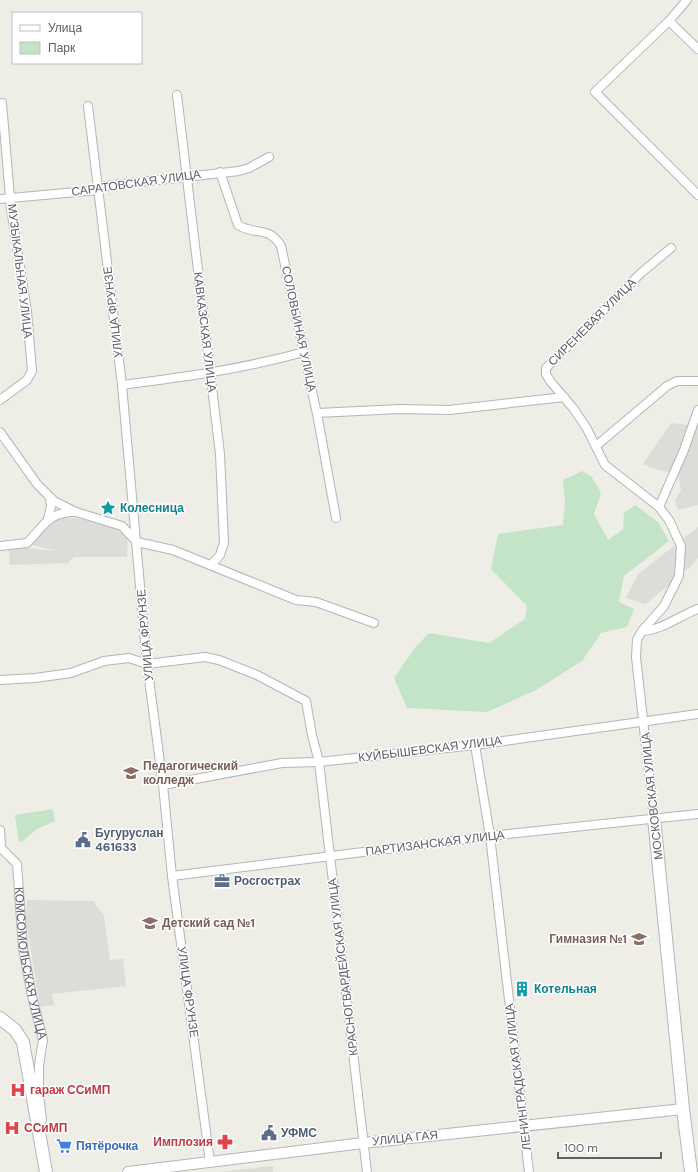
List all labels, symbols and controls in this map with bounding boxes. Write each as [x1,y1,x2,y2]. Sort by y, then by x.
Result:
legend [12,12,142,64]
text: Улица [48,20,82,36]
text: Парк [48,40,76,56]
street label: САРАТОВСКАЯ УЛИЦА [70,166,202,200]
street label: МУЗЫКАЛЬНАЯ УЛИЦА [4,203,36,339]
street label: УЛИЦА ФРУНЗЕ [99,265,127,359]
street label: СОЛОВЬИНАЯ УЛИЦА [278,265,320,393]
street label: КАВКАЗСКАЯ УЛИЦА [190,271,220,393]
street label: СИРЕНЕВАЯ УЛИЦА [545,275,639,369]
place icon: Колесница [99,499,117,517]
place label: Колесница [120,500,184,516]
street label: УЛИЦА ФРУНЗЕ [133,588,157,682]
street label: КУЙБЫШЕВСКАЯ УЛИЦА [357,732,503,766]
street label: МОСКОВСКАЯ УЛИЦА [637,732,667,860]
place label: Педагогический колледж [143,758,238,788]
school or university icon: Педагогический колледж [122,764,140,782]
place label: Бугуруслан 461633 [95,825,163,855]
street label: ПАРТИЗАНСКАЯ УЛИЦА [365,827,505,859]
public building icon: Бугуруслан 461633 [74,831,92,849]
office icon: Росгострах [213,872,231,890]
place label: Росгострах [234,873,301,889]
street label: КРАСНОГВАРДЕЙСКАЯ УЛИЦА [324,877,362,1057]
street label: КОМСОМОЛЬСКАЯ УЛИЦА [11,886,51,1041]
school or university icon: Детский сад №1 [141,914,159,932]
place label: Детский сад №1 [162,915,255,931]
school or university icon: Гимназия №1 [630,930,648,948]
place label: Гимназия №1 [549,931,627,947]
street label: УЛИЦА ФРУНЗЕ [174,945,202,1039]
building icon: Котельная [513,980,531,998]
place label: Котельная [534,981,597,997]
street label: ЛЕНИНГРАДСКАЯ УЛИЦА [501,1002,535,1152]
hospital icon: гараж ССиМП [9,1081,27,1099]
place label: гараж ССиМП [30,1082,110,1098]
hospital icon: ССиМП [3,1119,21,1137]
place label: ССиМП [24,1120,67,1136]
public building icon: УФМС [260,1124,278,1142]
place label: УФМС [281,1125,317,1141]
street label: УЛИЦА ГАЯ [371,1127,439,1149]
pharmacy icon: Имплозия [216,1133,234,1151]
place label: Имплозия [153,1134,213,1150]
scale bar [558,1134,661,1160]
supermarket icon: Пятёрочка [55,1137,73,1155]
place label: Пятёрочка [76,1138,139,1154]
text: 100 m [564,1140,598,1156]

